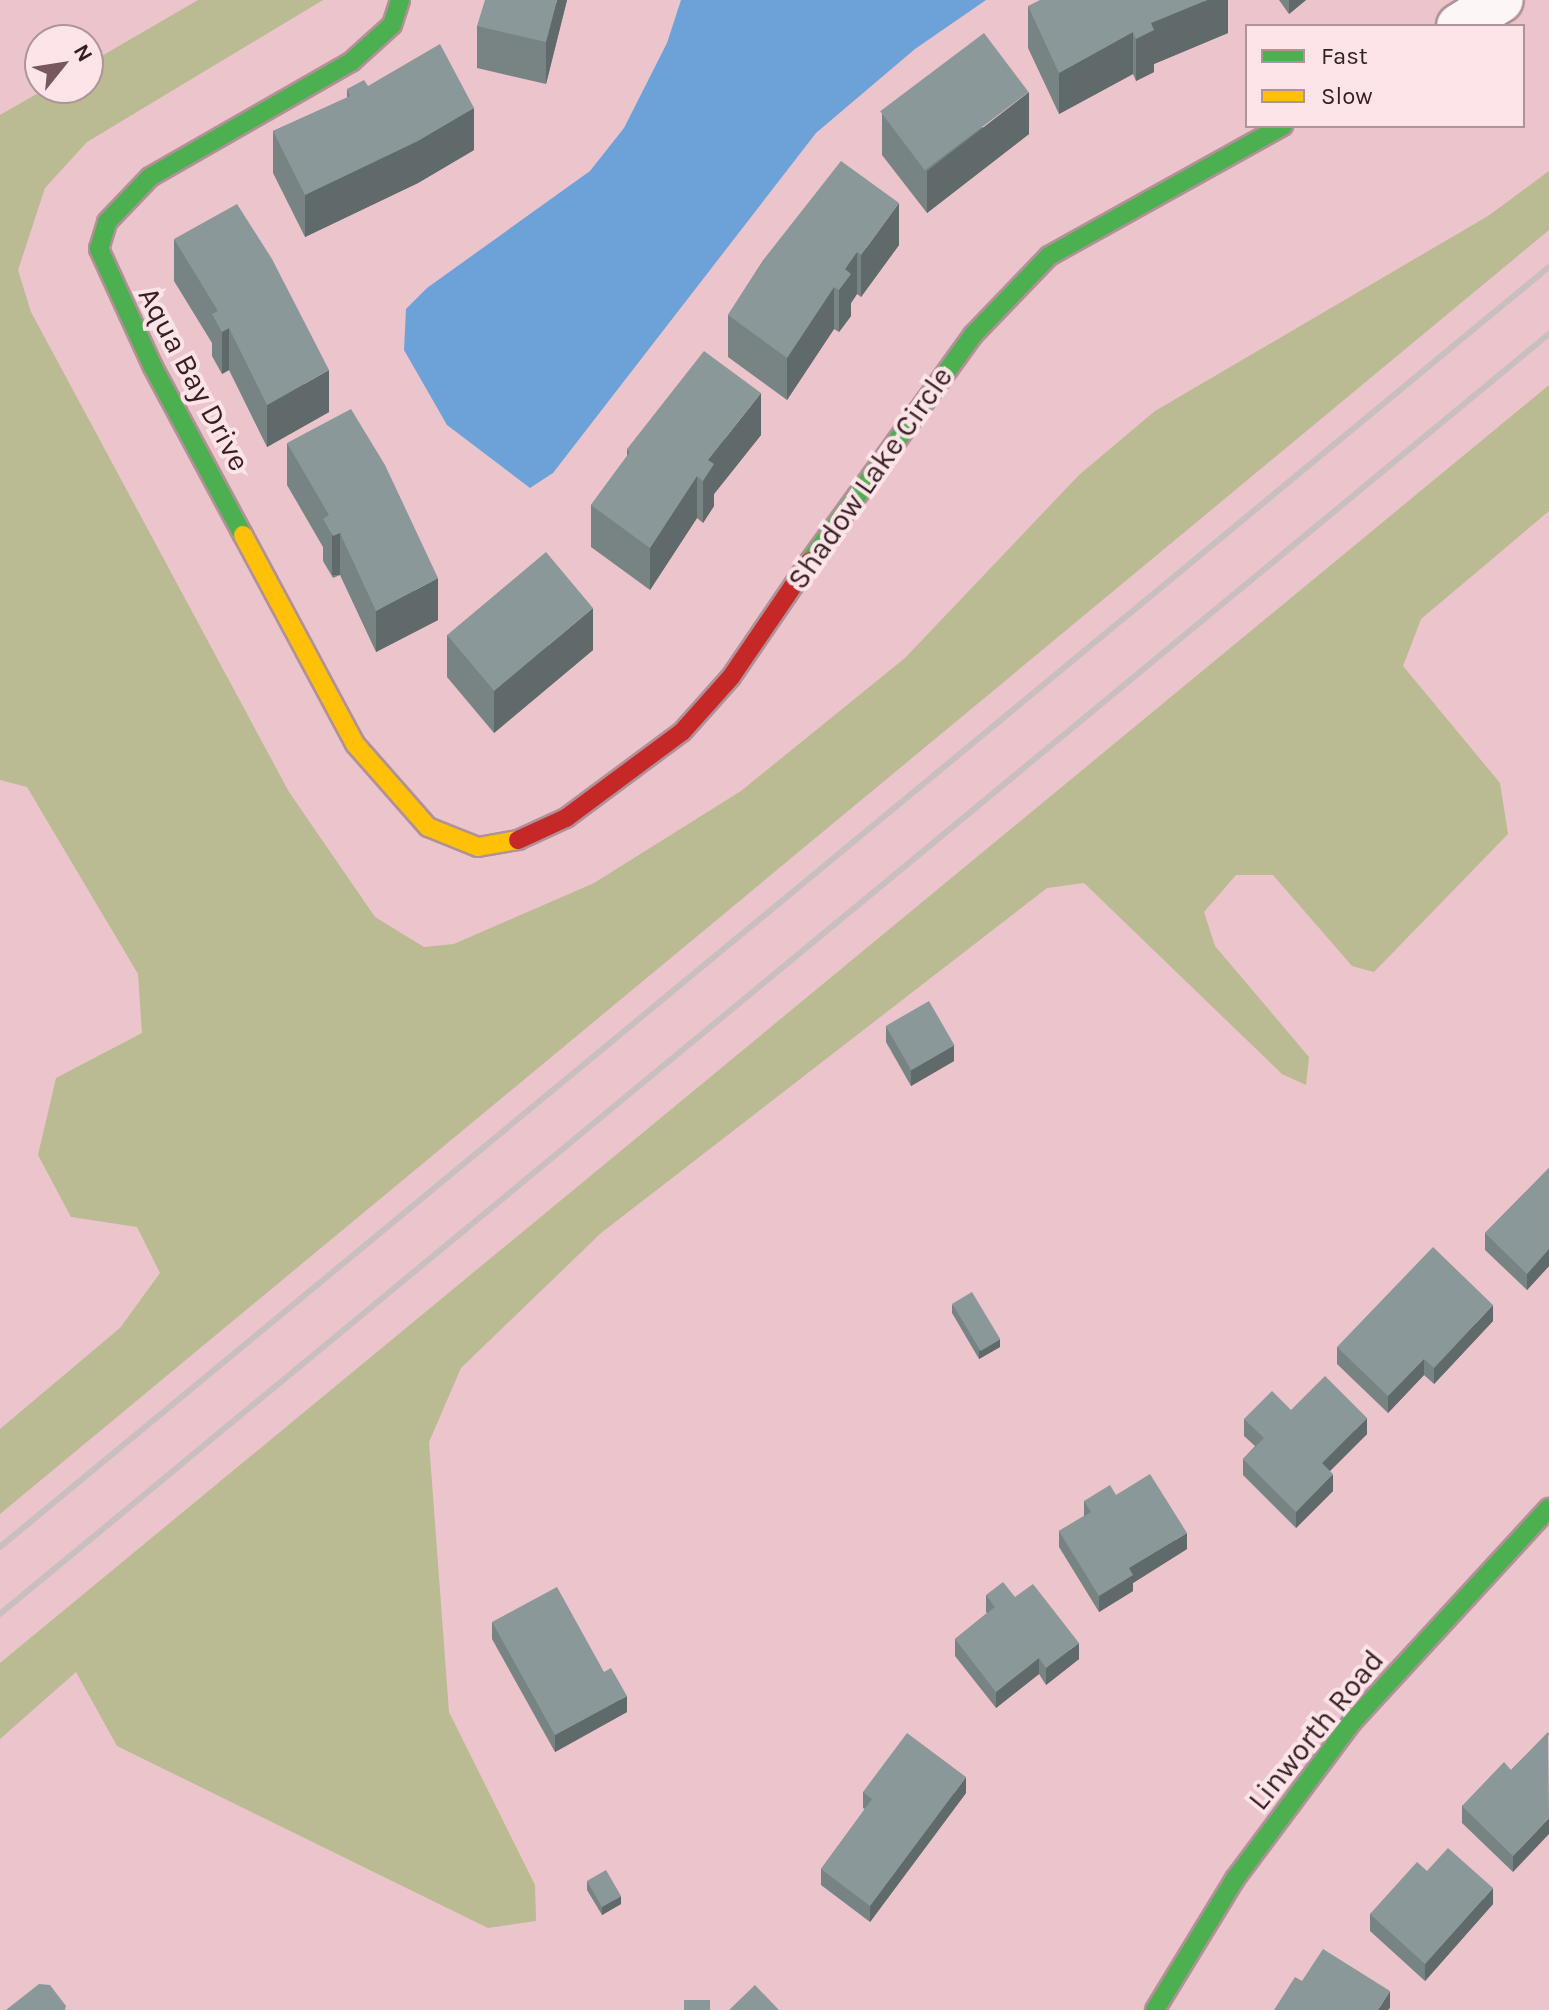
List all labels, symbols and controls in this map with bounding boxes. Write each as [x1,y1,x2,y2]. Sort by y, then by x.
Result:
north arrow [24,24,104,104]
legend [1245,24,1525,128]
text: N [68,40,98,66]
text: Fast [1321,42,1368,70]
text: Slow [1321,82,1373,110]
street label: Aqua Bay Drive [130,281,258,477]
street label: Shadow Lake Circle [780,360,960,596]
street label: Linworth Road [1240,1643,1392,1817]

